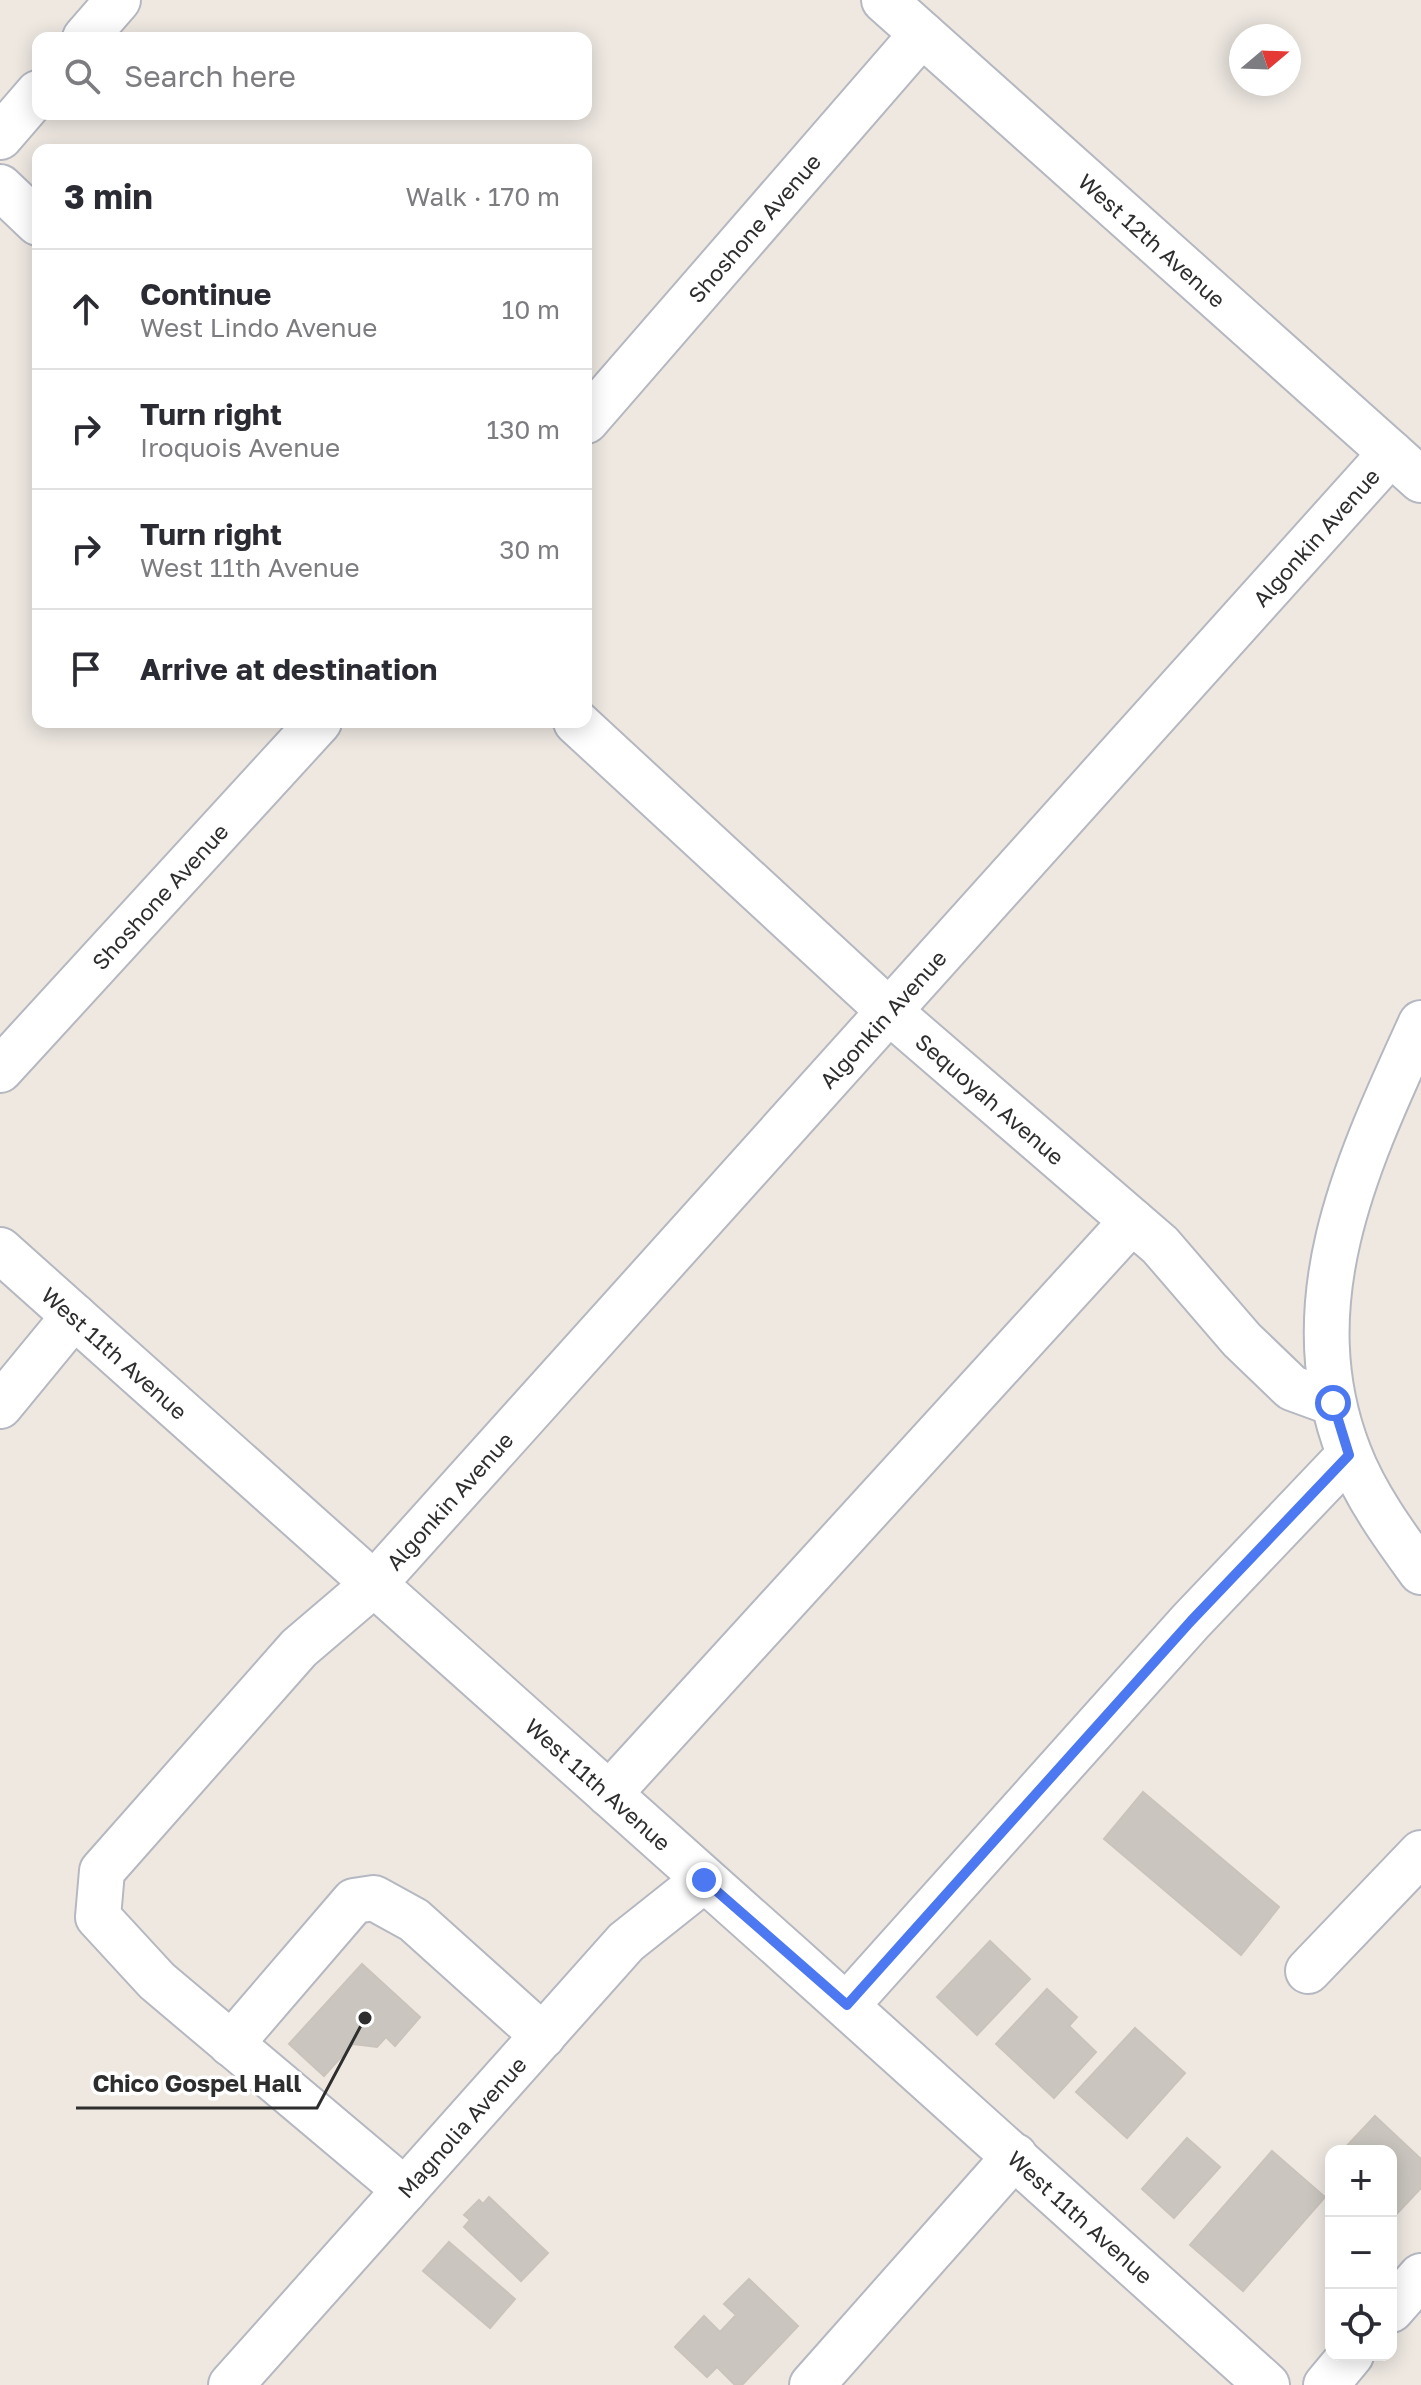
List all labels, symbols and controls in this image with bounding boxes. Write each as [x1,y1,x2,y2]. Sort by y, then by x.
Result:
north arrow [1229,24,1301,96]
search box [32,32,592,120]
icon: search [60,54,104,98]
text: Search here [124,58,296,94]
street label: Shoshone Avenue [682,148,826,308]
street label: West 12th Avenue [1073,167,1231,313]
text: 3 min [64,176,153,216]
text: Walk · 170 m [406,181,560,212]
text: Continue [140,276,271,312]
icon: ahead [64,287,108,331]
text: 10 m [502,294,560,325]
text: West Lindo Avenue [140,312,377,343]
text: Turn right [140,396,282,432]
icon: right [64,407,108,451]
text: 130 m [487,414,560,445]
text: Iroquois Avenue [140,432,340,463]
street label: Algonkin Avenue [1247,462,1385,611]
text: Turn right [140,516,282,552]
icon: right [64,527,108,571]
text: 30 m [499,534,560,565]
text: West 11th Avenue [140,552,360,583]
icon: arrive [64,647,108,691]
text: Arrive at destination [140,651,437,687]
street label: Shoshone Avenue [86,817,233,975]
street label: Algonkin Avenue [813,944,951,1093]
street label: Sequoyah Avenue [911,1027,1070,1170]
street label: West 11th Avenue [37,1281,193,1425]
route start [1315,1385,1351,1421]
street label: Algonkin Avenue [380,1426,518,1575]
street label: West 11th Avenue [520,1712,677,1856]
route end [686,1862,722,1898]
street label: Magnolia Avenue [391,2051,531,2203]
callout: Chico Gospel Hall [76,2060,317,2108]
text: Chico Gospel Hall [92,2068,302,2097]
street label: West 11th Avenue [1003,2144,1159,2289]
map controls [1325,2145,1397,2361]
button: + [1325,2145,1397,2217]
button: − [1325,2217,1397,2289]
button: locate [1325,2289,1397,2361]

